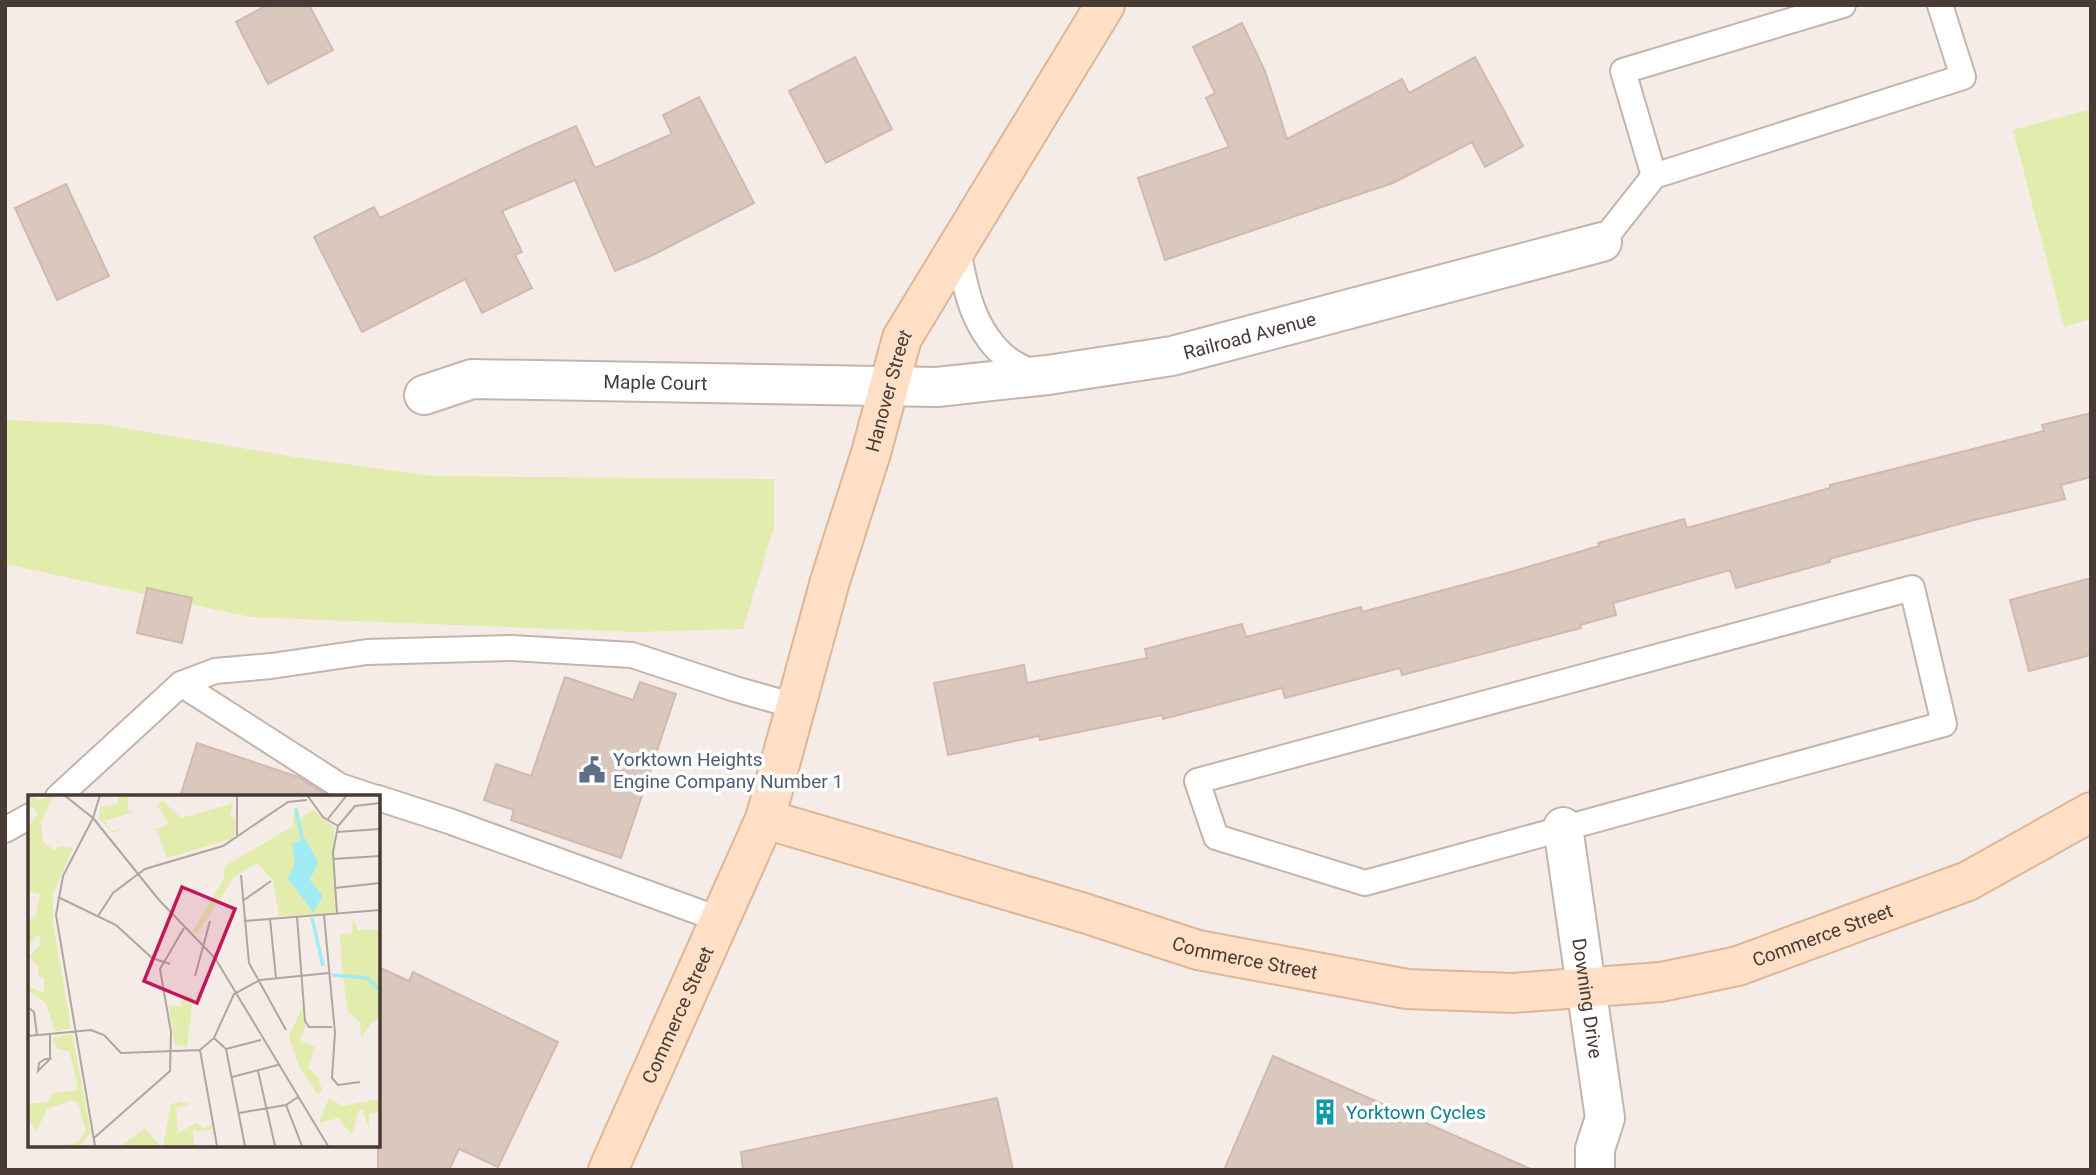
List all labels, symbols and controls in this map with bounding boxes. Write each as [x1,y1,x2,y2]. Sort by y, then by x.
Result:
street label: Railroad Avenue [1181,307,1319,365]
street label: Hanover Street [861,325,916,455]
street label: Maple Court [603,370,707,395]
place label: Yorktown Heights Engine Company Number 1 [613,748,843,793]
public building icon: Yorktown Heights Engine Company Number 1 [577,755,607,785]
inset map [28,795,380,1147]
street label: Commerce Street [1749,899,1896,972]
street label: Commerce Street [1169,931,1319,984]
street label: Downing Drive [1567,937,1607,1060]
street label: Commerce Street [637,943,719,1087]
building icon: Yorktown Cycles [1310,1097,1340,1127]
place label: Yorktown Cycles [1346,1101,1486,1124]

